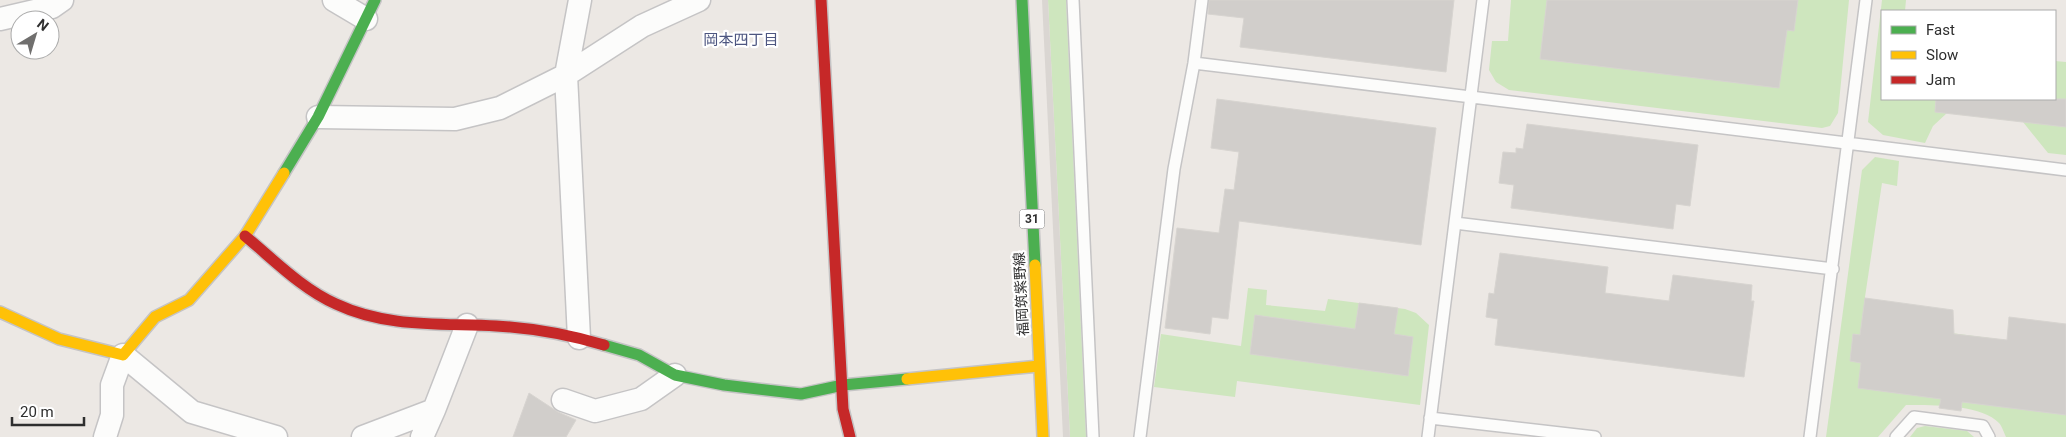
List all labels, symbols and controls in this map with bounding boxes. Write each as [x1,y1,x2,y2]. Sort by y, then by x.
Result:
north arrow [10,10,60,60]
legend [1881,10,2056,100]
text: N [34,15,52,34]
text: Fast [1926,21,1955,39]
district label: 岡本四丁目 [703,31,779,49]
text: Slow [1926,46,1958,64]
text: Jam [1926,71,1956,89]
road number: 31 [1020,210,1044,228]
street label: 福岡筑紫野線 [1011,252,1031,336]
scale bar [12,394,85,426]
text: 20 m [20,403,54,421]

